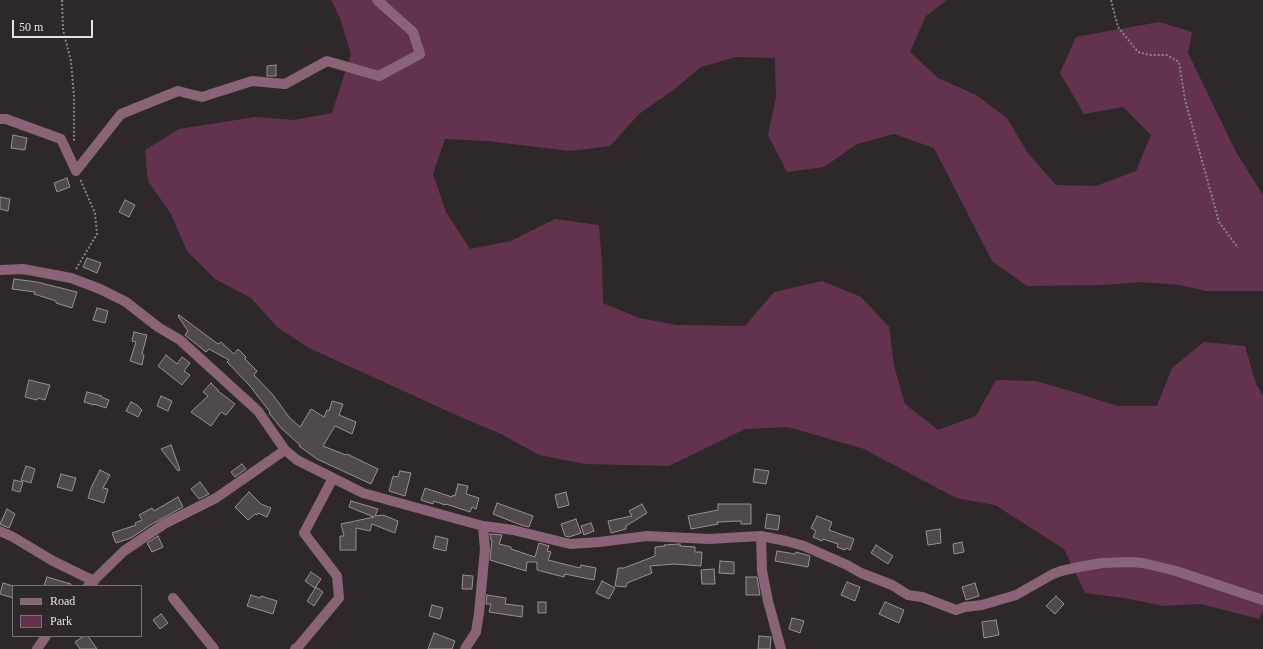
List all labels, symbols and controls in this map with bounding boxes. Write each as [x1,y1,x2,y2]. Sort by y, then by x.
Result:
scale bar [14,12,95,38]
text: 50 m [19,20,43,34]
legend [12,585,142,637]
text: Road [50,594,75,608]
text: Park [50,614,72,628]

